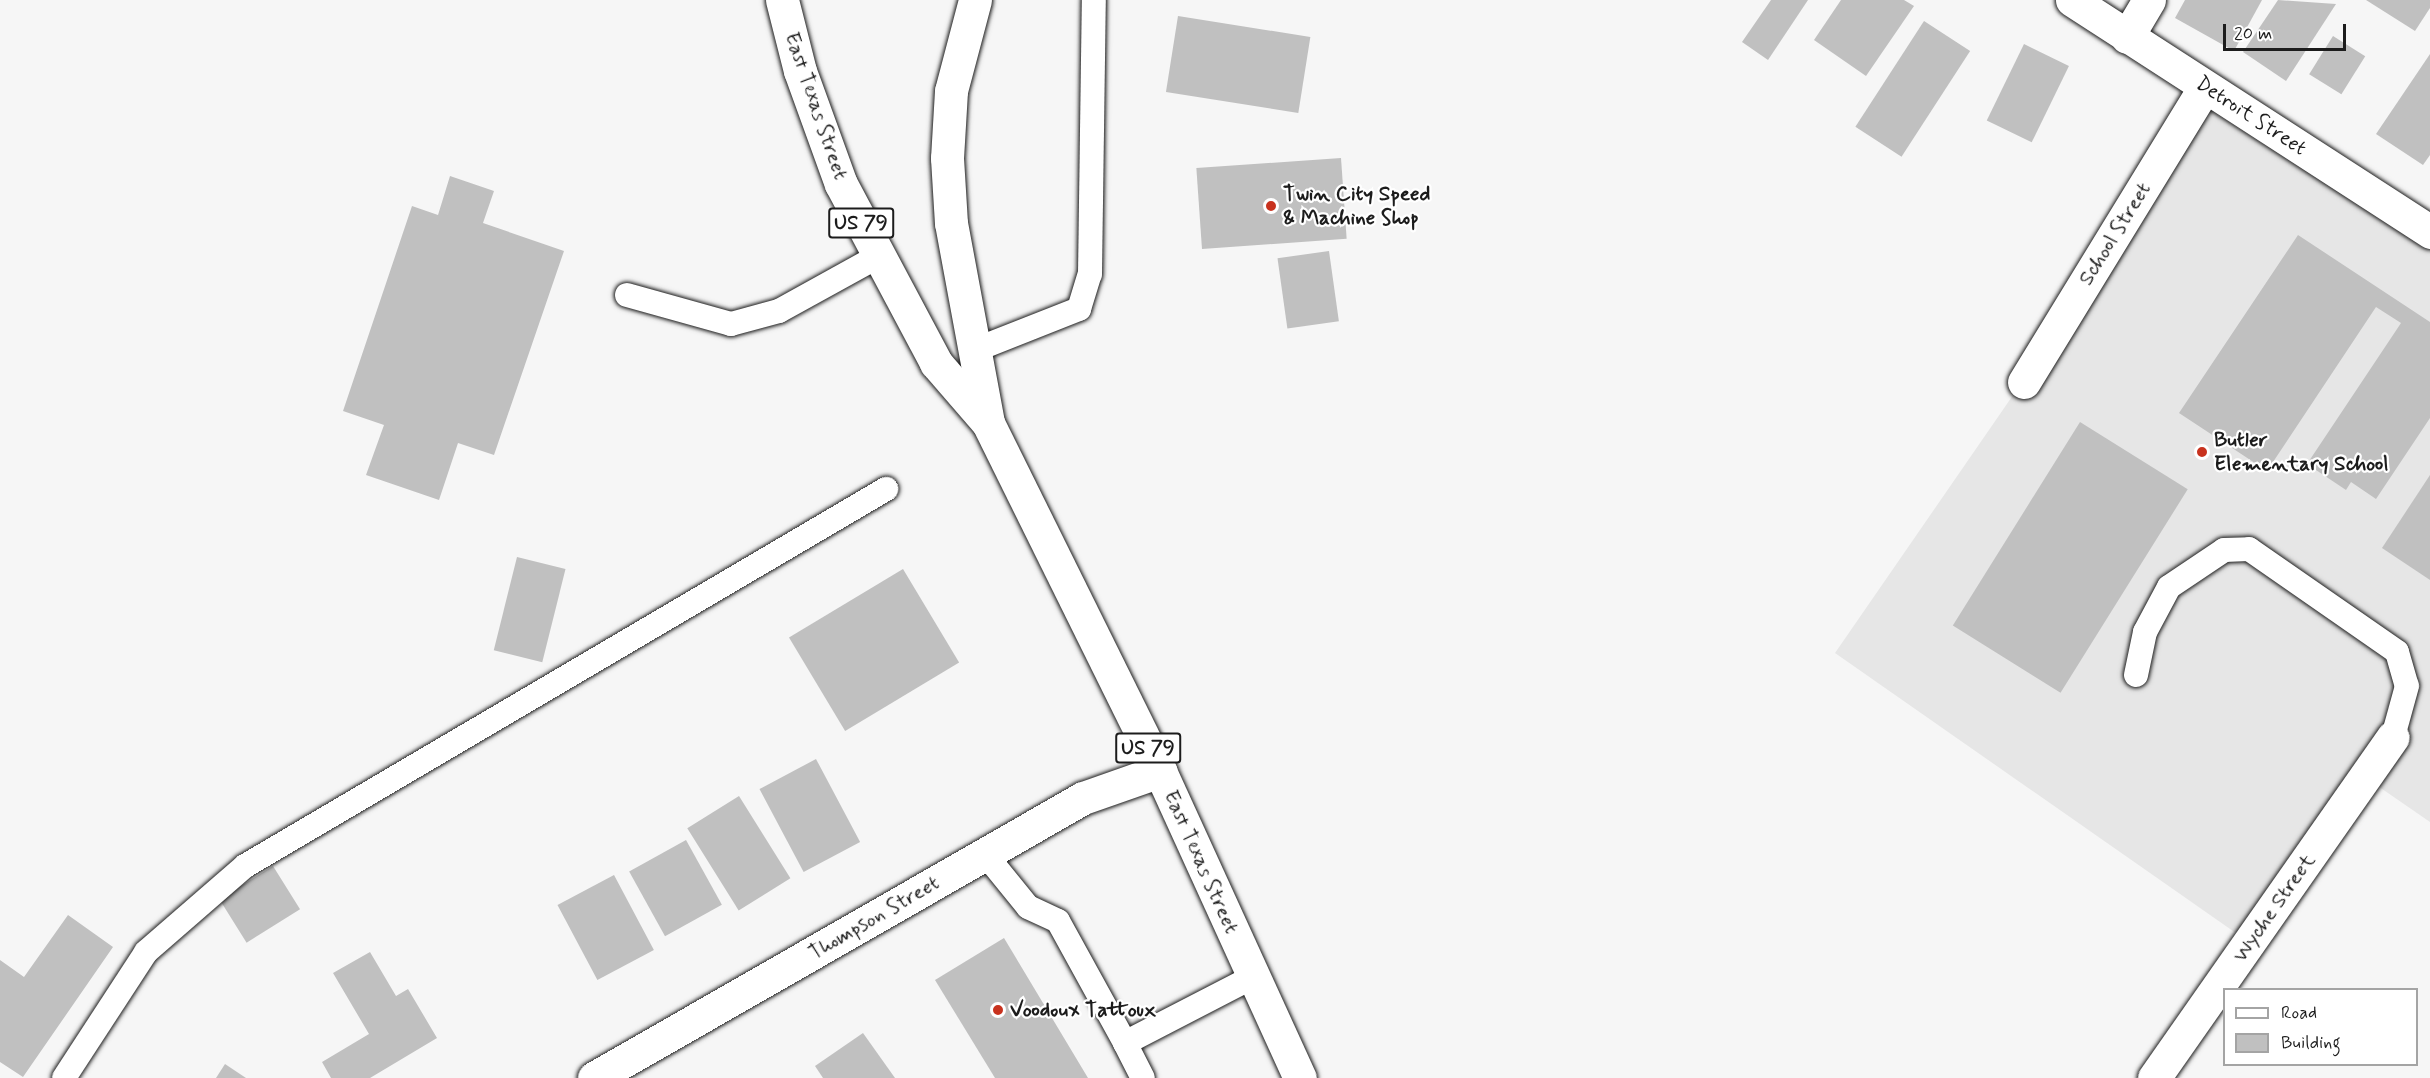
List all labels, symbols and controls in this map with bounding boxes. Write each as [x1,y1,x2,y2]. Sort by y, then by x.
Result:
scale bar [2226,12,2349,50]
text: 20 m [2234,22,2272,46]
street label: East Texas Street [778,27,854,185]
street label: Detroit Street [2189,70,2313,162]
street label: School Street [2072,176,2158,292]
place label: Twin City Speed & Machine Shop [1283,181,1430,231]
marker: Twin City Speed & Machine Shop [1264,199,1278,213]
road number: US 79 [828,206,894,240]
place label: Butler Elementary School [2214,427,2389,477]
marker: Butler Elementary School [2195,445,2209,459]
road number: US 79 [1115,731,1181,765]
street label: East Texas Street [1157,785,1245,939]
street label: Wyche Street [2227,849,2321,967]
street label: Thompson Street [803,870,945,966]
legend [2223,988,2418,1066]
place label: Voodoux Tattoux [1010,997,1153,1023]
text: Road [2281,1001,2317,1025]
marker: Voodoux Tattoux [991,1003,1005,1017]
text: Building [2281,1031,2341,1055]

